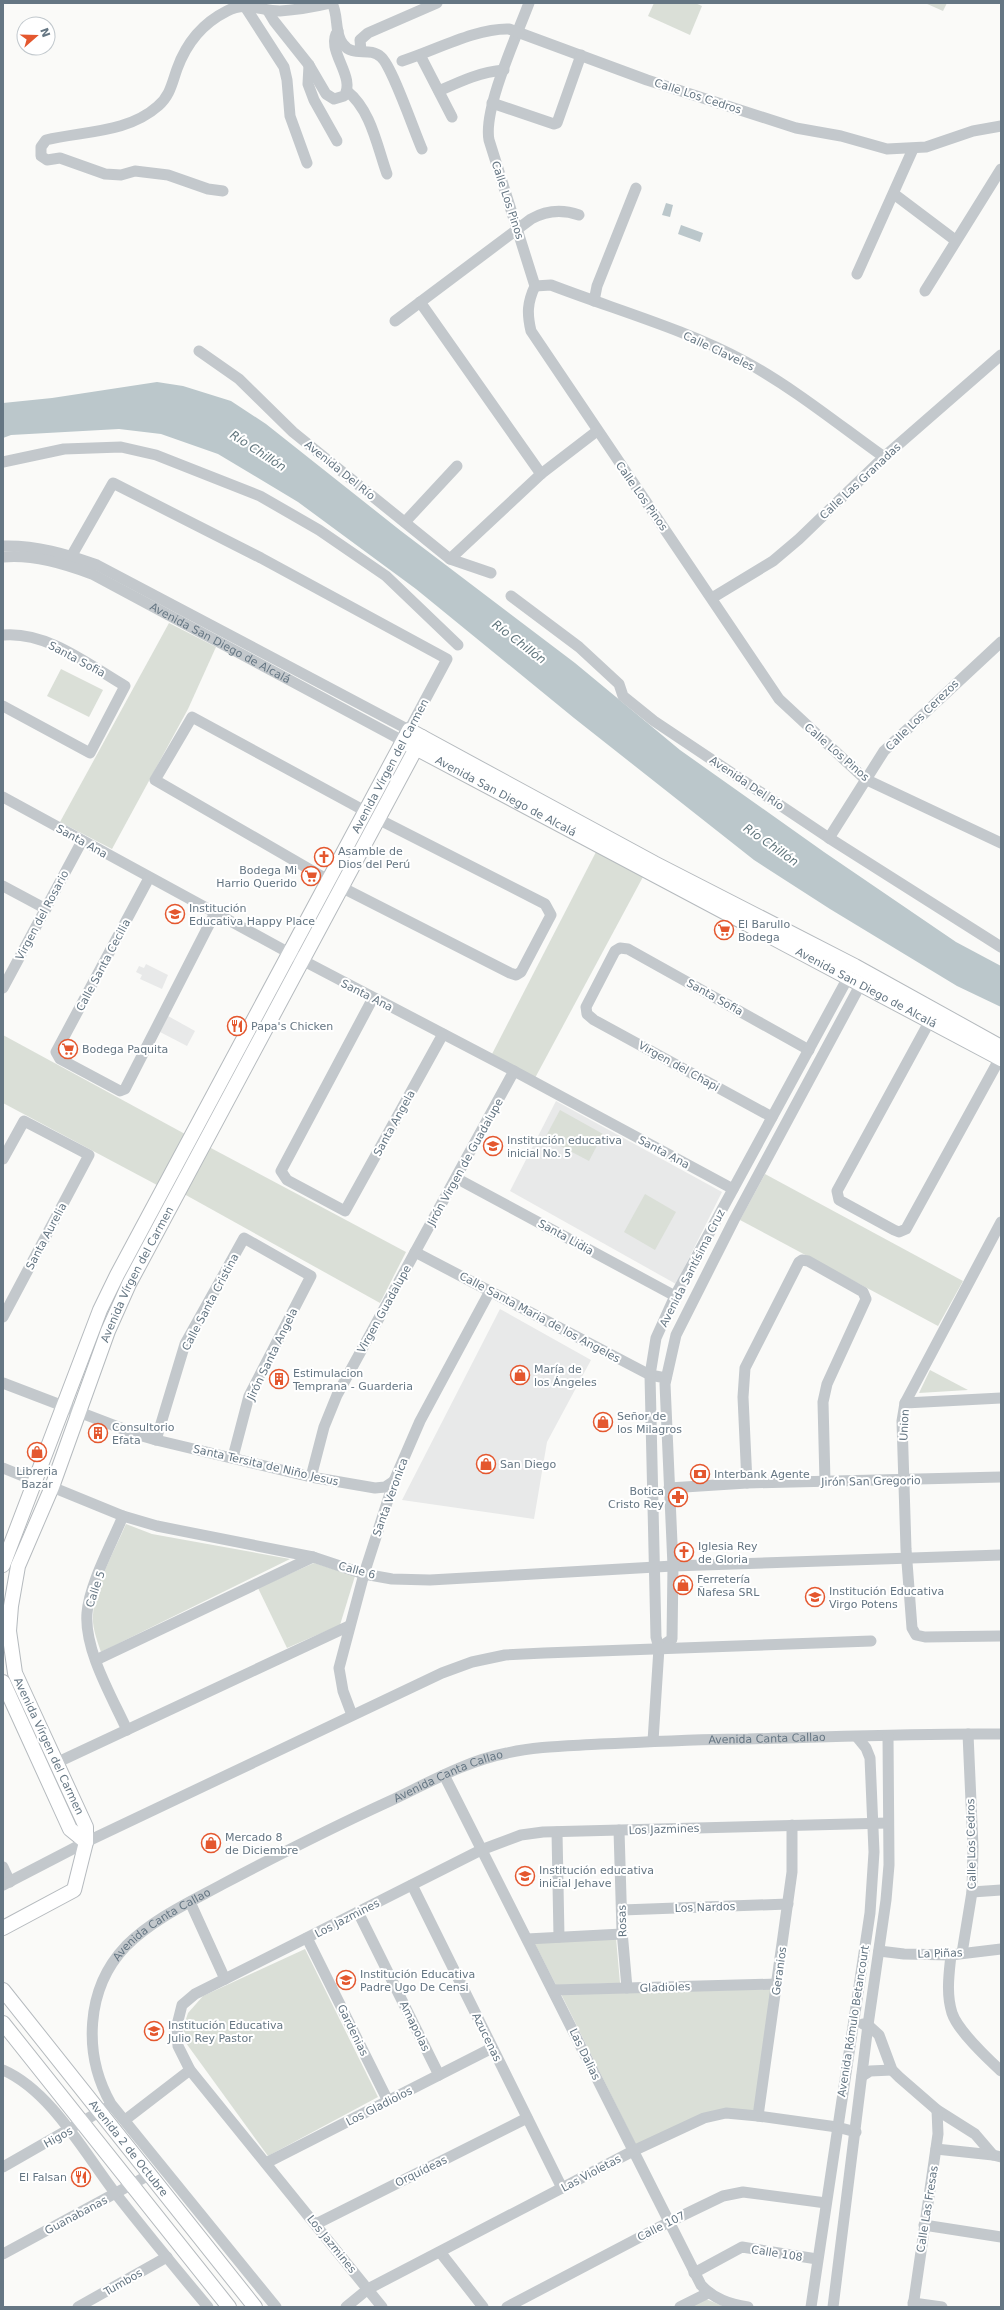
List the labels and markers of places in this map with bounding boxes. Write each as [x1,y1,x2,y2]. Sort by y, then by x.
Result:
place label: Asamble de Dios del Perú [338,845,410,871]
church icon: Asamble de Dios del Perú [313,846,335,868]
place label: Bodega Mi Harrio Querido [216,864,297,890]
supermarket icon: Bodega Mi Harrio Querido [300,865,322,887]
place label: Institución Educativa Happy Place [189,902,315,928]
school or university icon: Institución Educativa Happy Place [164,903,186,925]
place label: El Barullo Bodega [738,918,790,944]
supermarket icon: El Barullo Bodega [713,919,735,941]
restaurant icon: Papa's Chicken [226,1015,248,1037]
place label: Papa's Chicken [251,1020,333,1033]
supermarket icon: Bodega Paquita [57,1038,79,1060]
place label: Bodega Paquita [82,1043,168,1056]
place label: Institución educativa inicial No. 5 [507,1134,622,1160]
school or university icon: Institución educativa inicial No. 5 [482,1135,504,1157]
place label: María de los Ángeles [534,1363,597,1389]
shop icon: María de los Ángeles [509,1364,531,1386]
place label: Estimulacion Temprana - Guarderia [292,1367,413,1393]
building icon: Estimulacion Temprana - Guarderia [268,1368,290,1390]
place label: Señor de los Milagros [617,1410,682,1436]
shop icon: Señor de los Milagros [592,1411,614,1433]
place label: Consultorio Efata [112,1421,175,1447]
building icon: Consultorio Efata [87,1422,109,1444]
shop icon: Libreria Bazar [26,1441,48,1463]
shop icon: San Diego [475,1453,497,1475]
place label: San Diego [500,1458,556,1471]
bank icon: Interbank Agente [689,1463,711,1485]
place label: Libreria Bazar [16,1465,58,1491]
place label: Interbank Agente [714,1468,810,1481]
place label: Botica Cristo Rey [608,1485,664,1511]
pharmacy icon: Botica Cristo Rey [667,1486,689,1508]
place label: Iglesia Rey de Gloria [698,1540,758,1566]
church icon: Iglesia Rey de Gloria [673,1541,695,1563]
place label: Ferretería Ñafesa SRL [697,1573,760,1599]
shop icon: Ferretería Ñafesa SRL [672,1574,694,1596]
place label: Institución Educativa Virgo Potens [829,1585,944,1611]
school or university icon: Institución Educativa Virgo Potens [804,1586,826,1608]
place label: Mercado 8 de Diciembre [225,1831,299,1857]
shop icon: Mercado 8 de Diciembre [200,1832,222,1854]
place label: Institución educativa inicial Jehave [539,1864,654,1890]
school or university icon: Institución educativa inicial Jehave [514,1865,536,1887]
place label: Institución Educativa Padre Ugo De Censi [360,1968,475,1994]
school or university icon: Institución Educativa Padre Ugo De Censi [335,1969,357,1991]
place label: Institución Educativa Julio Rey Pastor [167,2019,283,2045]
school or university icon: Institución Educativa Julio Rey Pastor [143,2020,165,2042]
restaurant icon: El Falsan [70,2166,92,2188]
place label: El Falsan [19,2171,67,2184]

